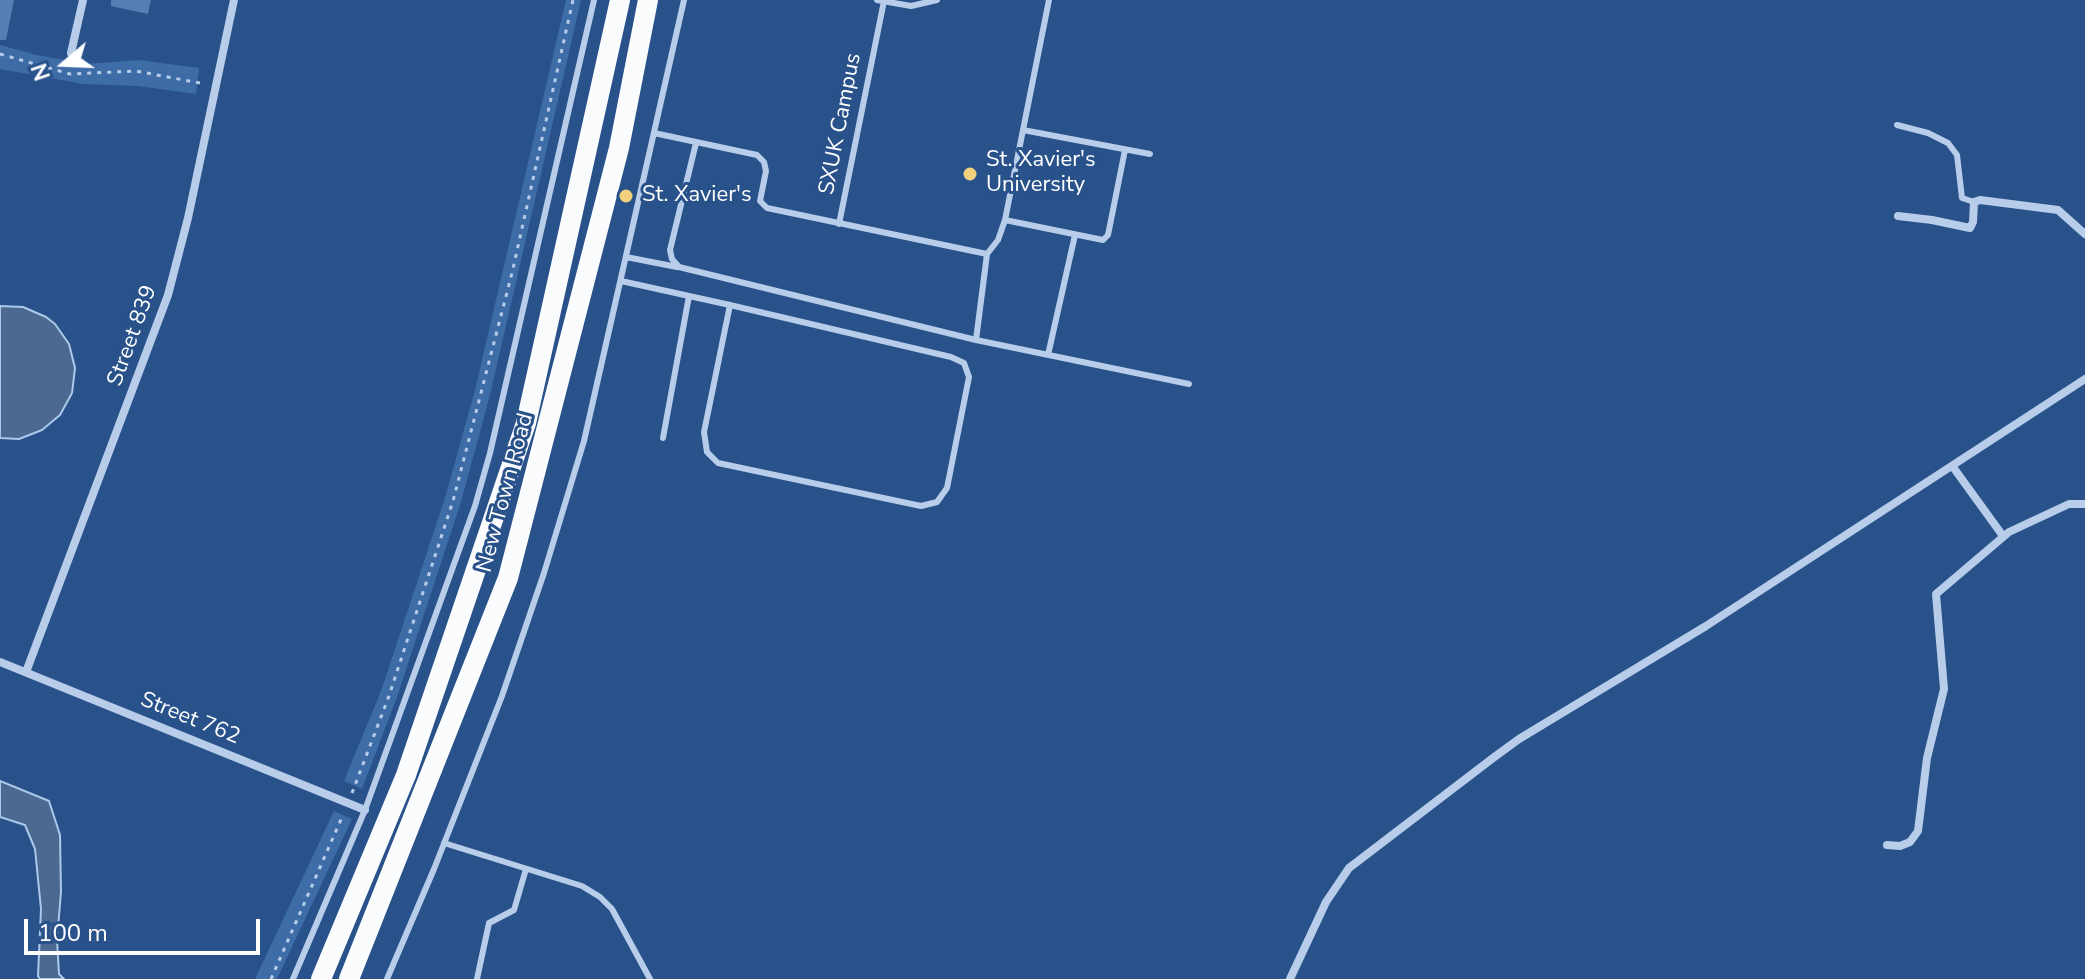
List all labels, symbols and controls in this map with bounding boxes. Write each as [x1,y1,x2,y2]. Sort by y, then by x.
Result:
north arrow [24,24,104,104]
street label: SXUK Campus [814,51,868,197]
text: N [24,59,58,84]
place label: St. Xavier's University [986,148,1095,200]
marker: St. Xavier's University [961,165,979,183]
place label: St. Xavier's [642,183,751,209]
marker: St. Xavier's [617,187,635,205]
street label: Street 839 [103,282,163,390]
street label: New Town Road [472,411,540,575]
street label: Street 762 [136,687,244,751]
scale bar [28,903,264,953]
text: 100 m [38,917,108,949]

